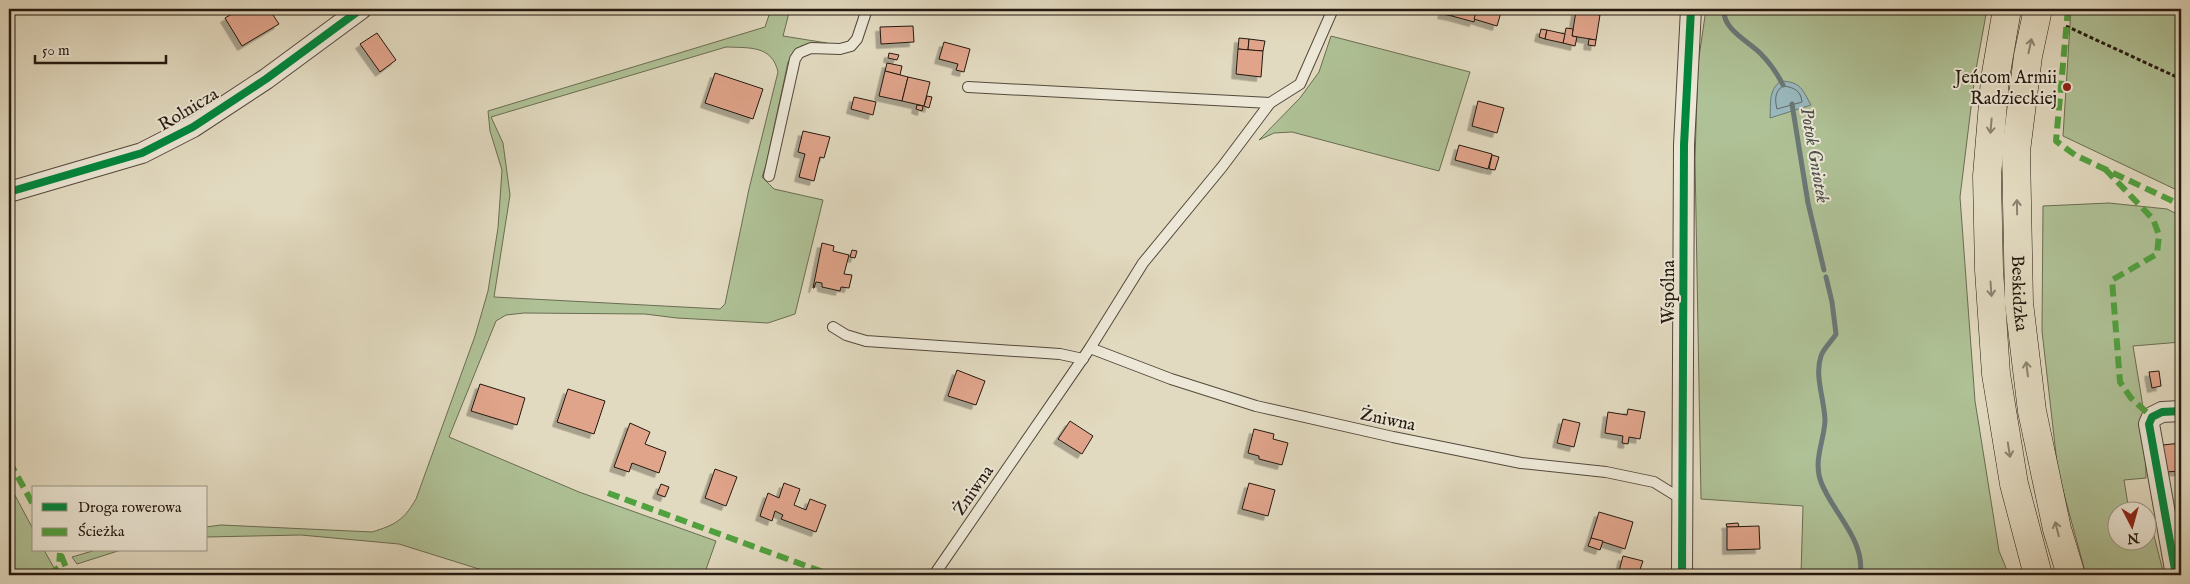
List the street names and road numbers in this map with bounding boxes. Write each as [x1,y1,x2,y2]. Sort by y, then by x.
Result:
street label: Rolnicza [154,83,223,137]
street label: Beskidzka [2005,255,2032,333]
street label: Wspólna [1658,260,1681,324]
street label: Żniwna [1358,402,1418,438]
street label: Żniwna [948,461,1000,520]

